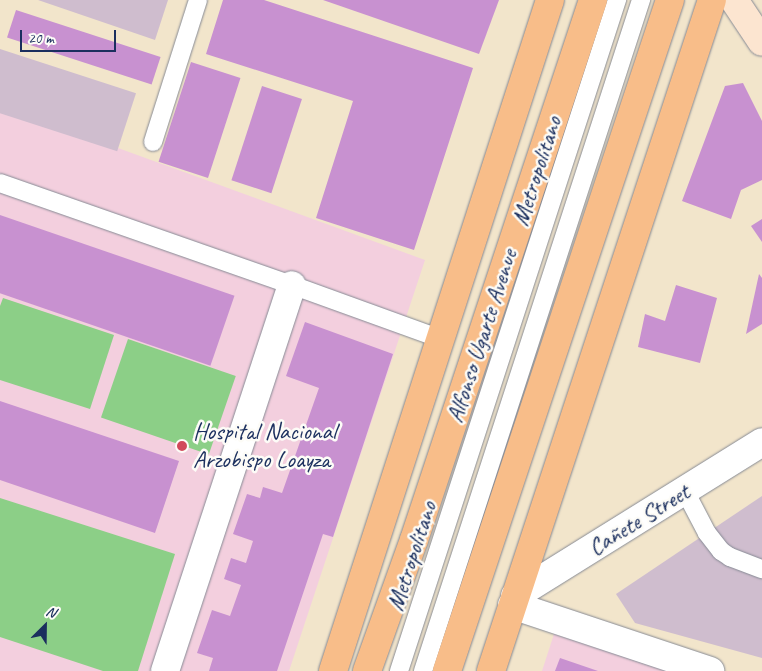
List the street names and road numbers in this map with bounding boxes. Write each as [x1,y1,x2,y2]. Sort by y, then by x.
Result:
street label: Metropolitano [506,113,568,229]
street label: Alfonso Ugarte Avenue [440,245,524,427]
street label: Cañete Street [583,478,695,562]
street label: Metropolitano [381,498,443,614]

